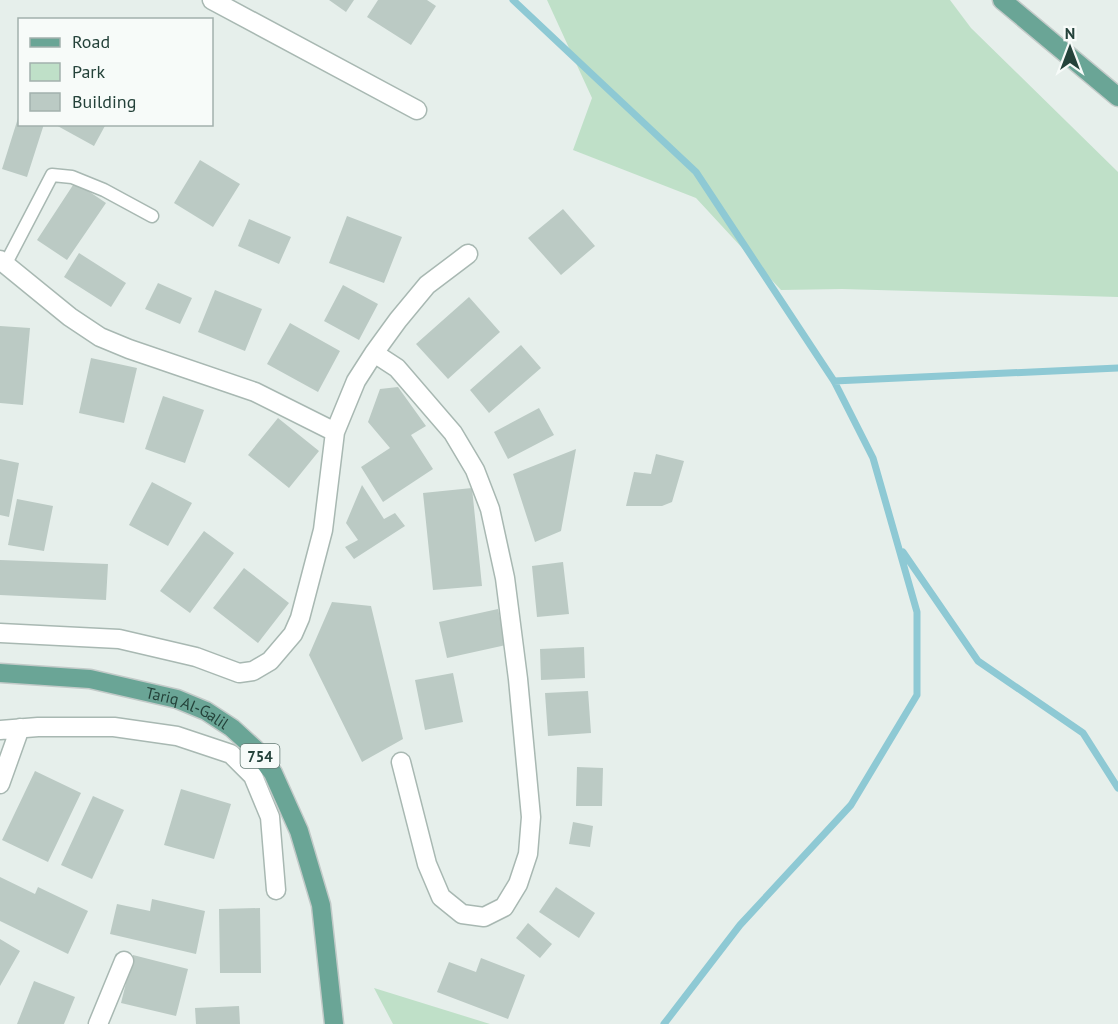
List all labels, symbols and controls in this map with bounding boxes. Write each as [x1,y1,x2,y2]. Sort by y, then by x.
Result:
legend [18,18,213,126]
north arrow [1040,18,1100,78]
text: N [1065,23,1075,43]
text: Road [72,30,110,53]
text: Park [72,60,105,83]
text: Building [72,90,136,113]
street label: Tariq Al-Galil [144,682,233,733]
road number: 754 [240,744,280,768]

